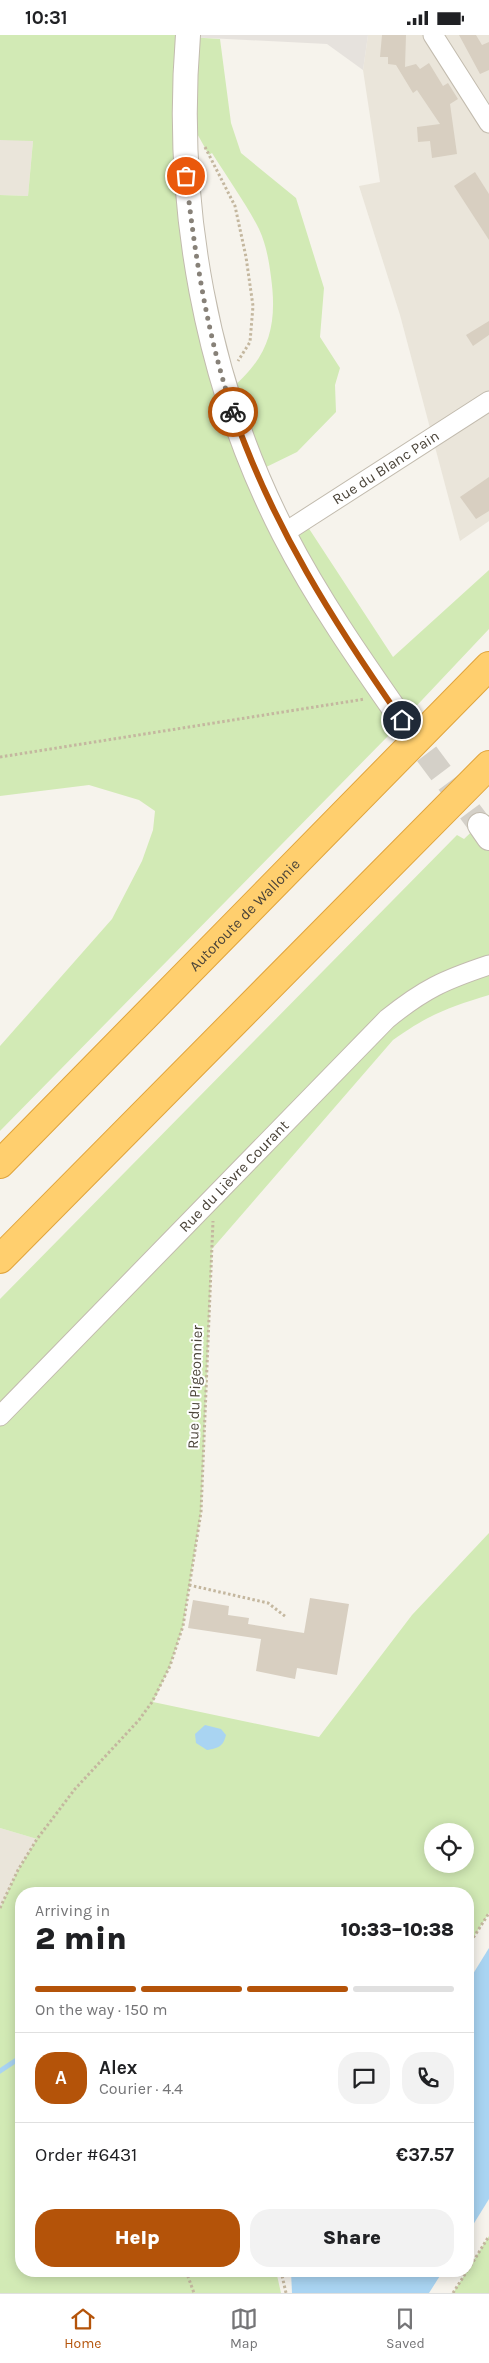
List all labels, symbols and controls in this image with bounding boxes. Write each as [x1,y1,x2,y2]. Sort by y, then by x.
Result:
text: 10:31 [25,7,68,29]
pin [165,155,207,197]
icon: bag [172,162,200,190]
courier [208,387,258,437]
icon: bike [219,398,247,426]
street label: Rue du Blanc Pain [329,427,442,508]
pin [381,699,423,741]
icon: home [388,706,416,734]
street label: Autoroute de Wallonie [185,855,304,975]
street label: Rue du Lièvre Courant [175,1116,293,1236]
street label: Rue du Pigeonnier [184,1324,206,1449]
map controls [424,1823,474,1873]
button: locate [424,1823,474,1873]
text: Arriving in [35,1901,110,1920]
text: 10:33–10:38 [341,1919,454,1941]
text: 2 min [35,1920,127,1957]
text: On the way · 150 m [35,2000,167,2019]
button: chat [338,2052,390,2104]
button: phone [402,2052,454,2104]
text: Alex [99,2057,137,2079]
text: A [55,2067,67,2089]
text: Courier · 4.4 [99,2079,183,2098]
text: Order #6431 [35,2144,137,2166]
text: €37.57 [396,2144,454,2166]
button: Help [35,2209,240,2267]
button: Share [250,2209,454,2267]
tab: Home [64,2305,101,2352]
tab: Map [230,2305,258,2352]
tab: Saved [386,2305,425,2352]

